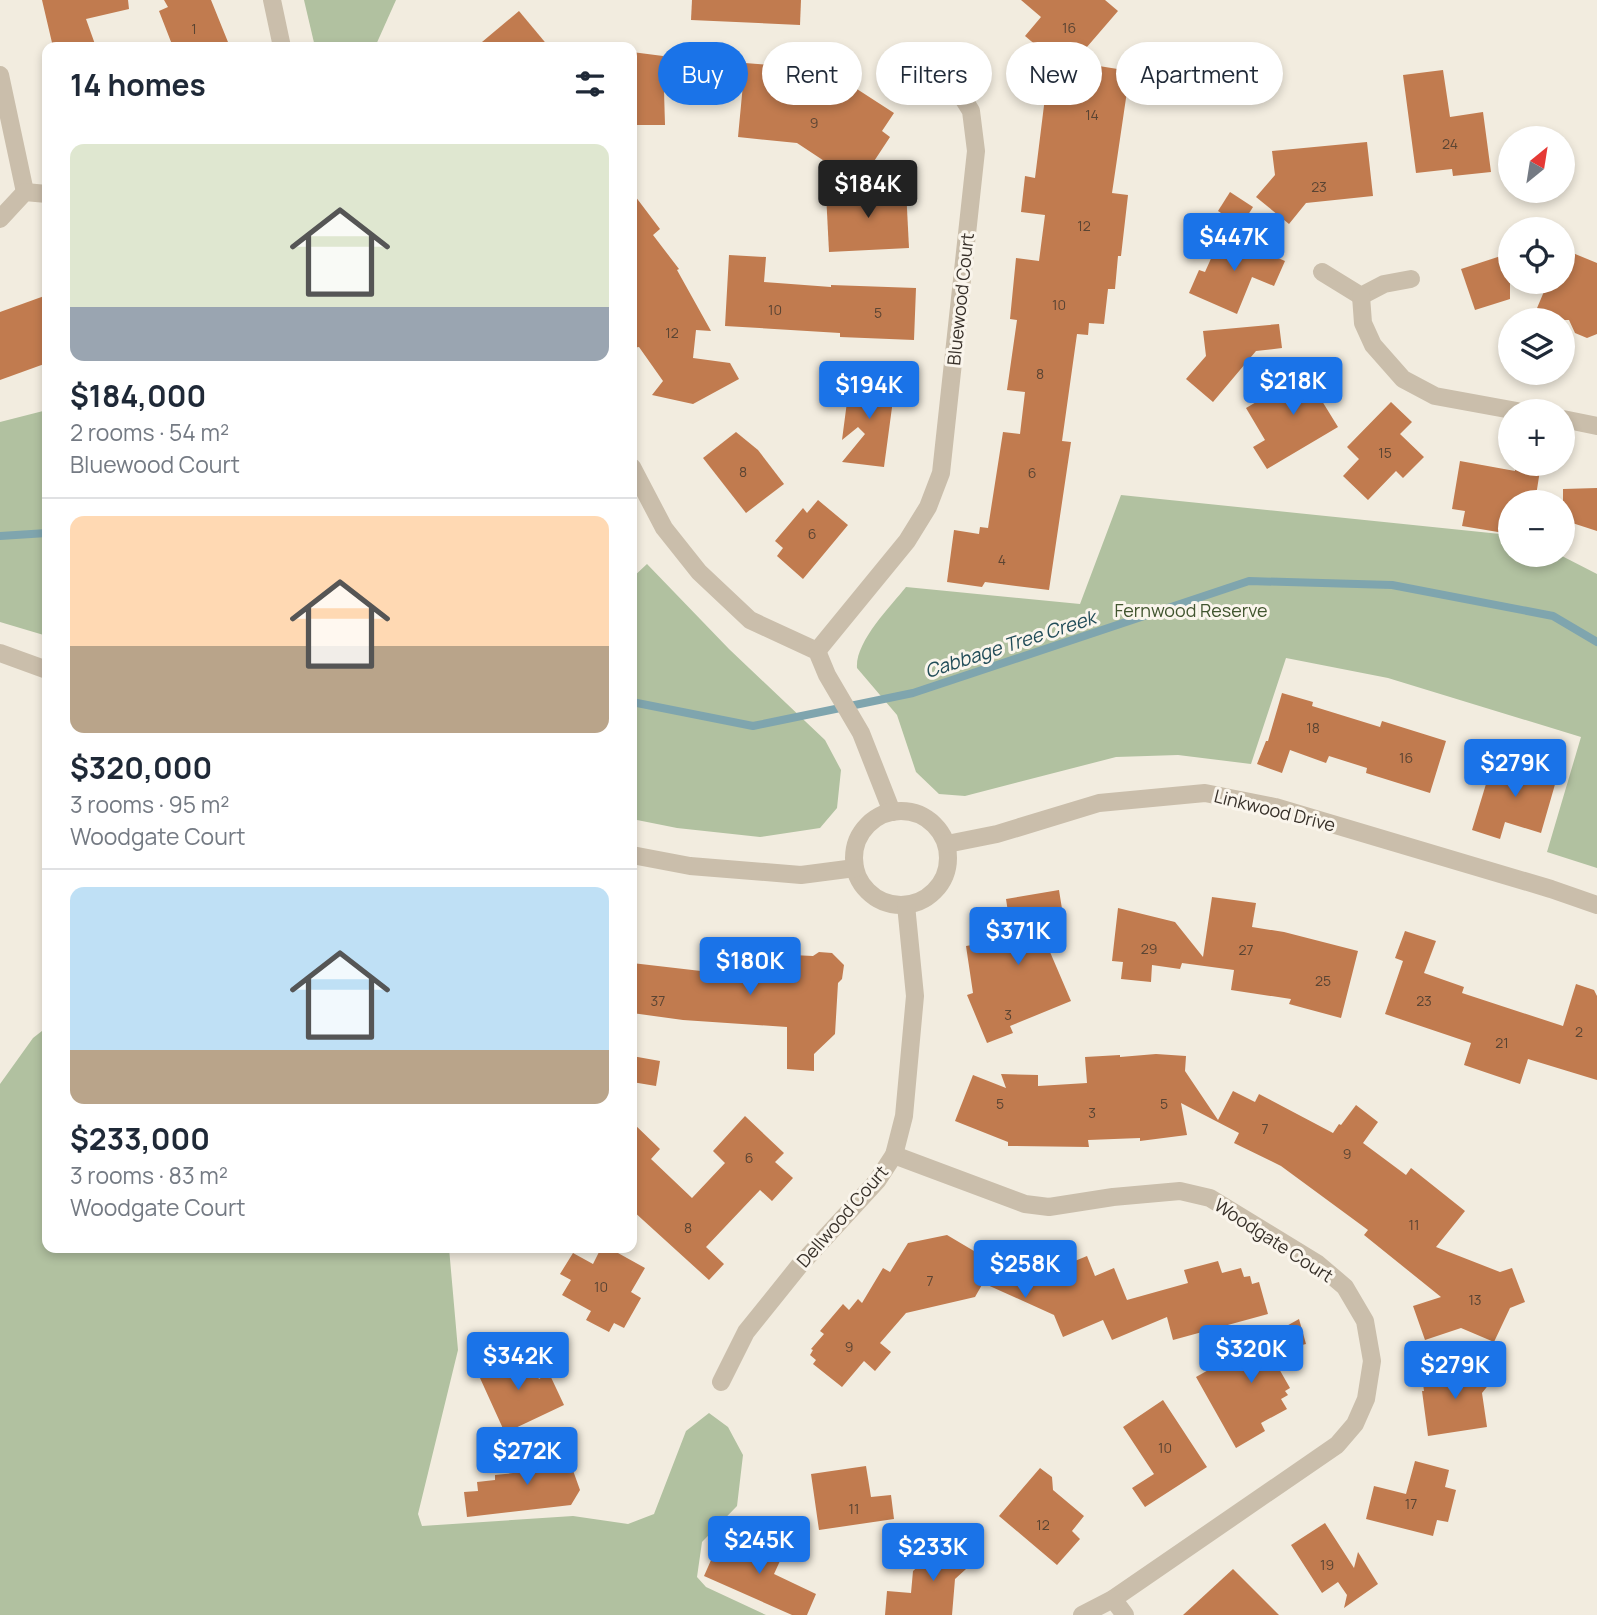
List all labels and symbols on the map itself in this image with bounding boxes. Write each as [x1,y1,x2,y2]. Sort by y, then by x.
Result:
house number: 16 [1062,18,1076,37]
house number: 1 [191,19,197,38]
house number: 14 [1085,105,1099,124]
house number: 9 [810,113,818,132]
north arrow [1498,126,1575,203]
house number: 24 [1442,134,1458,153]
pin: $184K [819,160,917,220]
house number: 23 [1311,177,1327,196]
pin: $447K [1185,214,1283,273]
house number: 12 [1077,216,1091,235]
street label: Bluewood Court [941,232,979,366]
house number: 10 [1052,295,1066,314]
house number: 10 [768,300,782,319]
house number: 5 [874,303,882,322]
house number: 12 [665,323,679,342]
pin: $218K [1244,358,1342,417]
pin: $194K [820,362,918,421]
house number: 8 [1036,364,1044,383]
house number: 15 [1378,443,1392,462]
house number: 8 [739,462,747,481]
house number: 6 [1028,463,1036,482]
house number: 6 [808,524,816,543]
house number: 4 [998,550,1006,569]
park label: Fernwood Reserve [1114,598,1268,622]
water label: Cabbage Tree Creek [921,603,1101,684]
house number: 18 [1306,718,1320,737]
pin: $279K [1466,740,1564,799]
house number: 16 [1399,748,1413,767]
street label: Linkwood Drive [1212,783,1338,837]
pin: $371K [969,908,1067,967]
pin: $180K [701,937,799,997]
house number: 29 [1141,939,1157,958]
house number: 27 [1238,940,1254,959]
house number: 25 [1315,971,1331,990]
house number: 37 [651,991,665,1010]
house number: 23 [1416,991,1432,1010]
house number: 3 [1004,1005,1012,1024]
house number: 2 [1575,1022,1583,1041]
house number: 21 [1495,1033,1509,1052]
house number: 5 [996,1094,1004,1113]
house number: 5 [1160,1094,1168,1113]
house number: 3 [1088,1103,1096,1122]
house number: 7 [1261,1119,1269,1138]
house number: 9 [1343,1144,1351,1163]
house number: 6 [745,1148,753,1167]
street label: Dellwood Court [791,1160,893,1272]
street label: Woodgate Court [1210,1193,1338,1287]
house number: 11 [1409,1215,1419,1234]
house number: 8 [684,1218,692,1237]
pin: $258K [976,1240,1074,1300]
house number: 7 [926,1271,934,1290]
house number: 10 [594,1277,608,1296]
house number: 13 [1468,1290,1482,1309]
pin: $320K [1202,1326,1300,1385]
pin: $342K [469,1332,567,1392]
house number: 9 [845,1337,853,1356]
pin: $279K [1406,1342,1504,1401]
pin: $272K [478,1428,576,1487]
house number: 10 [1158,1438,1172,1457]
house number: 17 [1405,1494,1417,1513]
house number: 11 [849,1499,859,1518]
house number: 12 [1036,1515,1050,1534]
pin: $245K [710,1516,808,1576]
pin: $233K [884,1524,982,1583]
house number: 19 [1320,1555,1334,1574]

